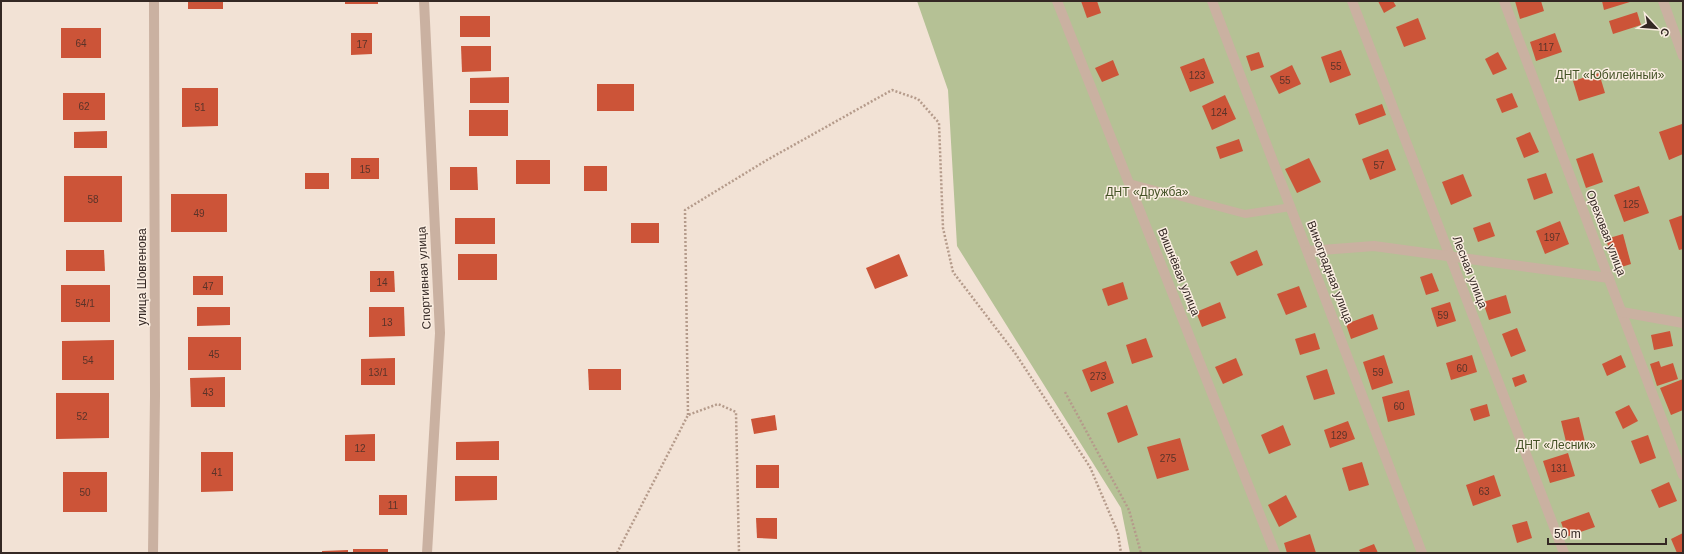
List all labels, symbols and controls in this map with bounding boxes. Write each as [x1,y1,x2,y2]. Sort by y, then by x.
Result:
north arrow [1636,8,1676,48]
text: С [1658,26,1672,39]
house number: 64 [75,38,87,49]
house number: 17 [356,39,368,50]
house number: 117 [1538,42,1554,53]
house number: 55 [1330,61,1342,72]
park label: ДНТ «Юбилейный» [1556,68,1665,82]
house number: 123 [1189,70,1206,81]
house number: 55 [1279,75,1291,86]
house number: 62 [78,101,90,112]
house number: 51 [194,102,206,113]
house number: 124 [1211,107,1228,118]
house number: 57 [1373,160,1385,171]
house number: 15 [359,164,371,175]
park label: ДНТ «Дружба» [1105,185,1189,199]
street label: Ореховая улица [1583,188,1629,278]
house number: 58 [87,194,99,205]
house number: 125 [1623,199,1640,210]
house number: 49 [193,208,205,219]
street label: Виноградная улица [1304,219,1356,326]
street label: Спортивная улица [414,226,434,330]
street label: Вишнёвая улица [1155,226,1203,318]
street label: улица Шовгенова [135,228,149,326]
house number: 197 [1544,232,1561,243]
street label: Лесная улица [1450,234,1490,311]
house number: 14 [376,277,388,288]
house number: 47 [202,281,214,292]
house number: 54/1 [75,298,95,309]
house number: 59 [1437,310,1449,321]
house number: 13 [381,317,393,328]
house number: 45 [208,349,220,360]
house number: 54 [82,355,94,366]
house number: 60 [1456,363,1468,374]
house number: 13/1 [368,367,388,378]
house number: 59 [1372,367,1384,378]
house number: 273 [1090,371,1107,382]
house number: 43 [202,387,214,398]
house number: 60 [1393,401,1405,412]
house number: 52 [76,411,88,422]
house number: 129 [1331,430,1348,441]
park label: ДНТ «Лесник» [1516,438,1596,452]
house number: 12 [354,443,366,454]
house number: 275 [1160,453,1177,464]
house number: 131 [1551,463,1568,474]
house number: 41 [211,467,223,478]
house number: 63 [1478,486,1490,497]
house number: 50 [79,487,91,498]
house number: 11 [388,500,399,511]
scale bar [1548,520,1666,546]
text: 50 m [1554,527,1581,541]

